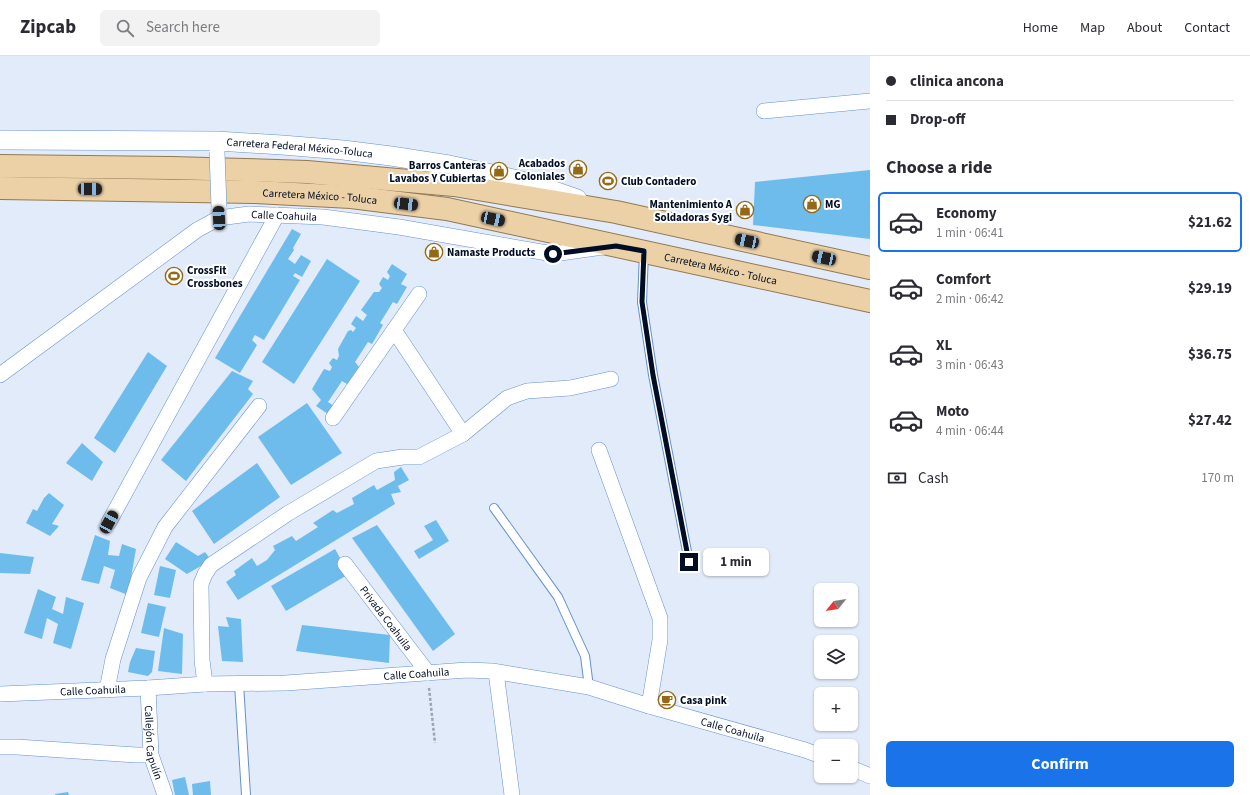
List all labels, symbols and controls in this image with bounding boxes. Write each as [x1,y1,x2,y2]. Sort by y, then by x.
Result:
search box [100,10,380,46]
text: Zipcab [20,14,76,41]
icon: search [114,17,136,39]
text: Search here [146,17,220,38]
text: Home [1023,18,1058,38]
text: Map [1080,18,1105,38]
text: About [1127,18,1162,38]
text: Contact [1184,18,1230,38]
text: clinica ancona [910,71,1004,92]
text: Drop-off [910,109,965,130]
street label: Carretera Federal México-Toluca [226,135,374,162]
text: Choose a ride [886,155,992,180]
place label: Acabados Coloniales [514,156,565,184]
place label: Barros Canteras Lavabos Y Cubiertas [389,158,486,186]
shop icon: Acabados Coloniales [568,159,588,179]
shop icon: Barros Canteras Lavabos Y Cubiertas [489,161,509,181]
sports icon: Club Contadero [598,171,618,191]
place label: Club Contadero [621,174,696,189]
car [78,183,102,195]
street label: Carretera México - Toluca [262,185,378,208]
shop icon: MG [802,194,822,214]
car [393,197,419,211]
place label: Mantenimiento A Soldadoras Sygi [649,197,733,225]
place label: MG [825,197,840,212]
shop icon: Mantenimiento A Soldadoras Sygi [735,200,755,220]
text: Economy [936,203,997,224]
icon: car [888,204,924,240]
car [212,206,226,230]
street label: Calle Coahuila [251,207,317,225]
car [480,211,506,227]
text: $21.62 [1188,212,1232,233]
text: 1 min · 06:41 [936,224,1004,242]
car [734,233,760,249]
shop icon: Namaste Products [424,242,444,262]
place label: Namaste Products [447,245,536,260]
route start [544,245,562,263]
street label: Carretera México - Toluca [663,249,778,289]
car [811,250,837,266]
place label: CrossFit Crossbones [187,263,243,291]
sports icon: CrossFit Crossbones [164,266,184,286]
text: Comfort [936,269,991,290]
icon: car [888,270,924,306]
text: $29.19 [1188,278,1232,299]
text: 2 min · 06:42 [936,290,1004,308]
text: XL [936,335,952,356]
icon: car [888,336,924,372]
text: $36.75 [1188,344,1232,365]
text: 3 min · 06:43 [936,356,1004,374]
text: Moto [936,401,969,422]
icon: car [888,402,924,438]
text: $27.42 [1188,410,1232,431]
text: 4 min · 06:44 [936,422,1004,440]
icon: cash [886,467,908,489]
text: Cash [918,468,949,489]
text: 170 m [1201,469,1234,487]
car [98,509,120,535]
callout: 1 min [703,548,769,576]
route end [680,553,698,571]
text: 1 min [720,553,752,571]
street label: Privada Coahuila [356,583,415,654]
north arrow [814,583,858,627]
map controls [814,583,858,783]
button: layers [814,635,858,679]
street label: Calle Coahuila [383,664,450,684]
street label: Calle Coahuila [60,682,126,700]
button: + [814,687,858,731]
cafe icon: Casa pink [657,690,677,710]
place label: Casa pink [680,693,727,708]
street label: Callejón Capulín [141,705,166,782]
street label: Calle Coahuila [699,714,766,746]
button: − [814,739,858,783]
button: Confirm [886,741,1234,787]

